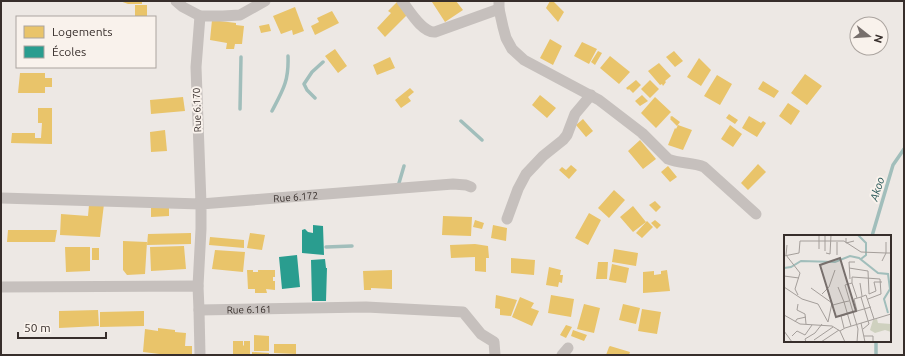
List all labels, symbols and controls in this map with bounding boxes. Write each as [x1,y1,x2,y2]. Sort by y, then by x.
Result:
legend [16,16,156,68]
north arrow [849,16,889,56]
text: Logements [52,25,112,38]
text: N [872,33,886,45]
text: Écoles [52,45,86,58]
street label: Rue 6.170 [191,87,203,133]
water label: Akoo [867,176,886,203]
street label: Rue 6.172 [273,189,318,204]
inset map [784,235,891,342]
street label: Rue 6.161 [226,303,271,315]
scale bar [18,314,106,340]
text: 50 m [24,321,51,334]

